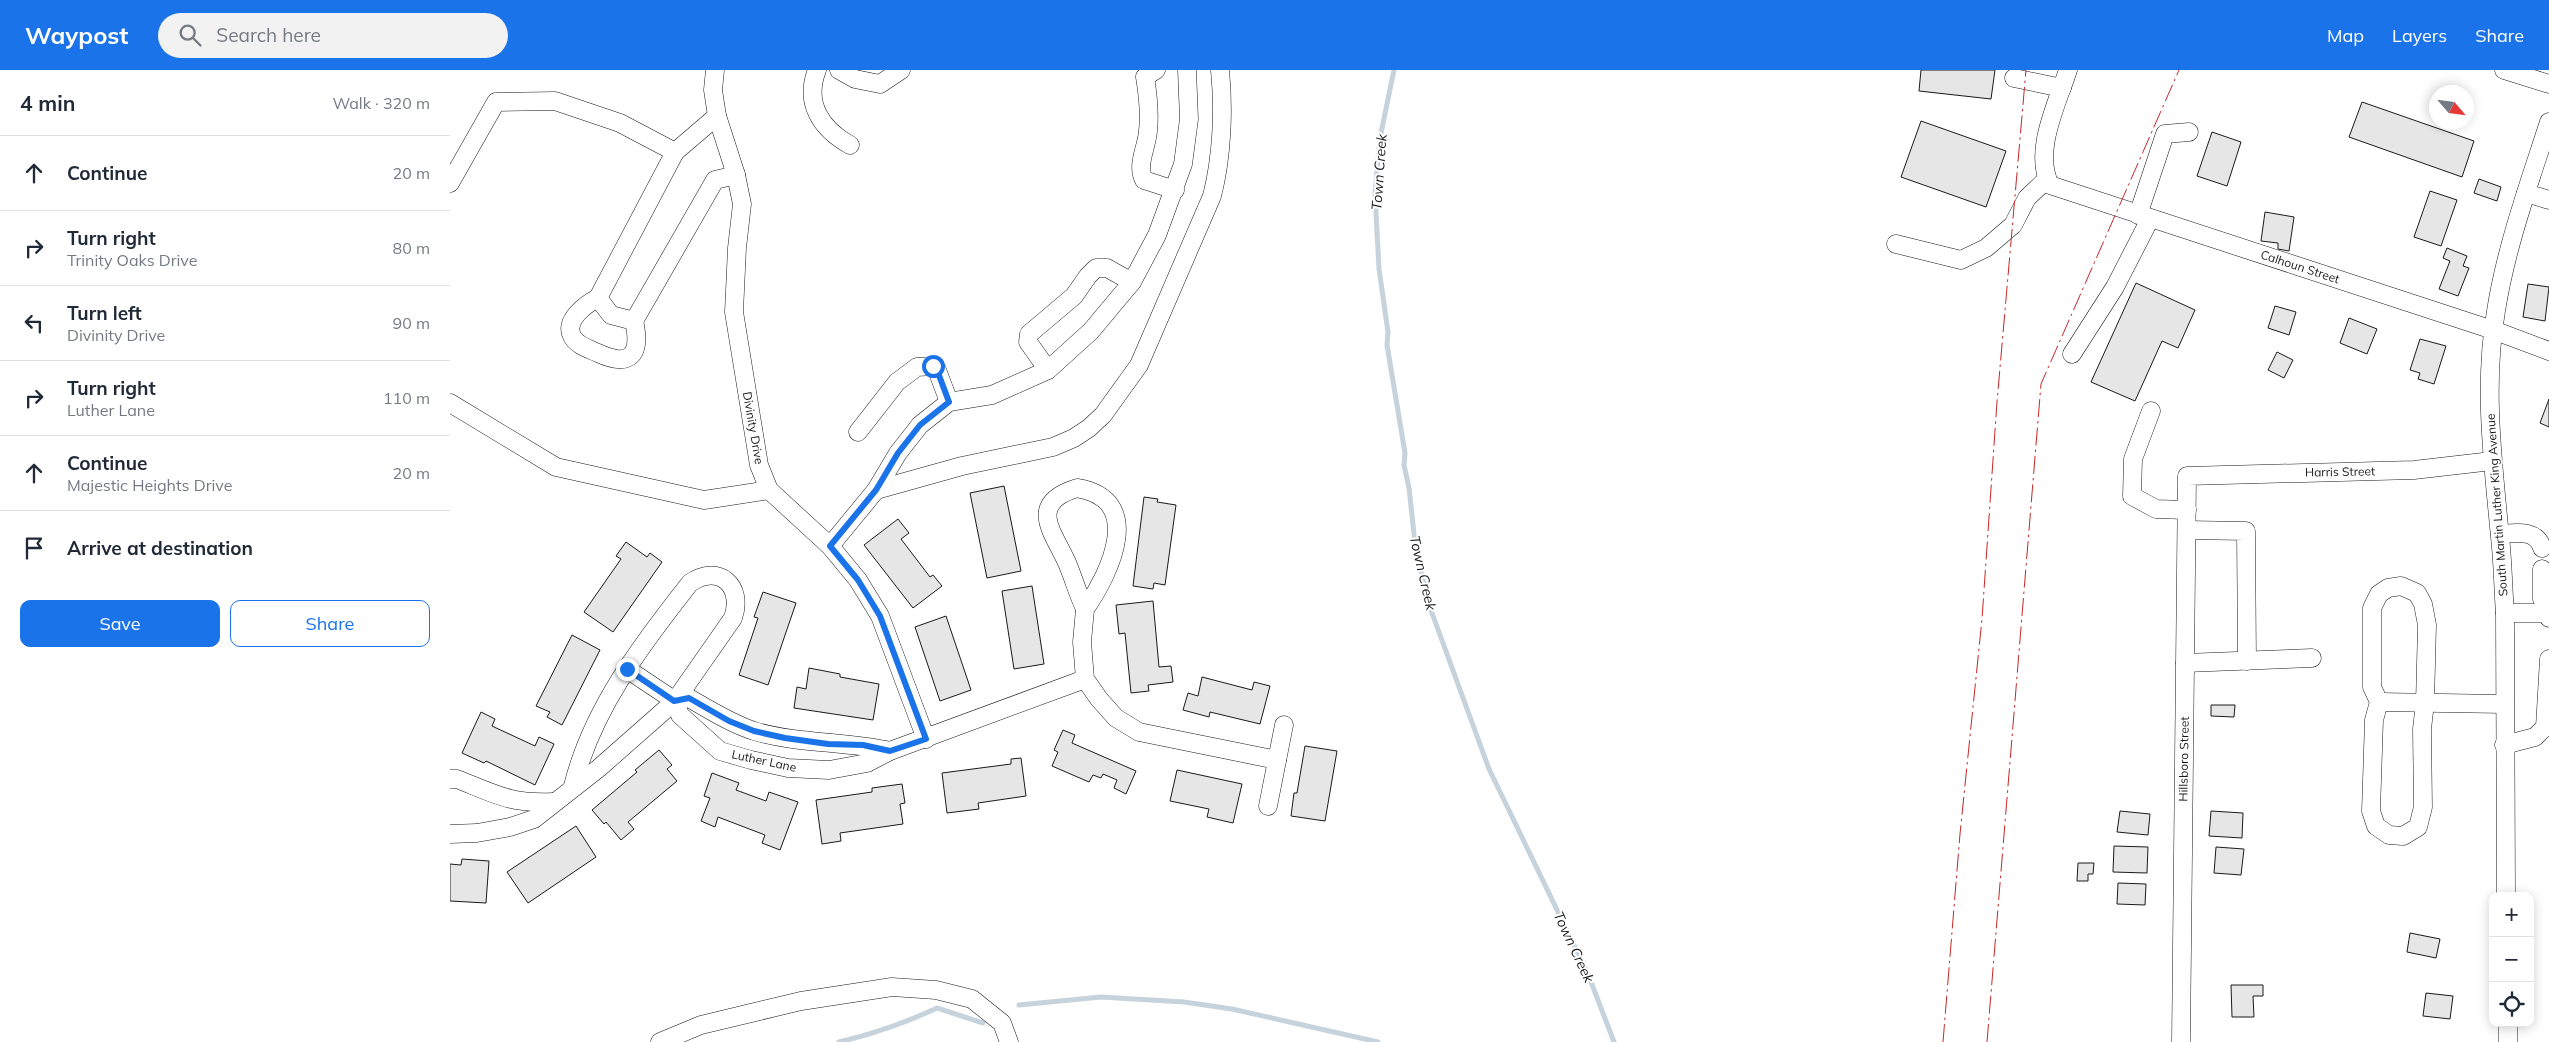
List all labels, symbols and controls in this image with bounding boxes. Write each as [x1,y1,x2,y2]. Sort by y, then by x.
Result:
search box [158,13,508,58]
text: Waypost [25,20,128,50]
icon: search [176,21,204,49]
text: Search here [216,23,321,47]
text: Map [2327,24,2364,47]
text: Layers [2392,24,2447,47]
text: Share [2475,24,2524,47]
north arrow [2429,85,2474,130]
text: 4 min [20,90,75,116]
text: Walk · 320 m [332,93,430,113]
water label: Town Creek [1367,133,1391,211]
icon: ahead [20,159,48,187]
text: Continue [67,161,147,185]
text: 20 m [393,163,430,183]
text: Turn right [67,226,156,250]
icon: right [20,234,48,262]
text: 80 m [393,238,430,258]
street label: Calhoun Street [2259,247,2342,286]
text: Trinity Oaks Drive [67,250,197,270]
text: Turn left [67,301,142,325]
icon: left [20,309,48,337]
text: 90 m [393,313,430,333]
text: Divinity Drive [67,325,165,345]
route start [922,355,945,378]
text: Turn right [67,376,156,400]
icon: right [20,384,48,412]
text: 110 m [383,388,430,408]
street label: Divinity Drive [740,390,767,466]
text: Luther Lane [67,400,155,420]
street label: South Martin Luther King Avenue [2483,413,2510,597]
text: Continue [67,451,147,475]
icon: ahead [20,459,48,487]
text: 20 m [393,463,430,483]
street label: Harris Street [2305,463,2375,480]
text: Majestic Heights Drive [67,475,232,495]
icon: arrive [20,534,48,562]
water label: Town Creek [1406,534,1441,613]
text: Arrive at destination [67,536,253,560]
button: Save [20,600,220,647]
button: Share [230,600,430,647]
route end [616,658,639,681]
street label: Hillsboro Street [2175,716,2192,802]
street label: Luther Lane [730,746,798,775]
map controls [2489,892,2534,1027]
button: + [2489,892,2534,937]
water label: Town Creek [1550,909,1599,986]
button: − [2489,937,2534,982]
button: locate [2489,982,2534,1027]

